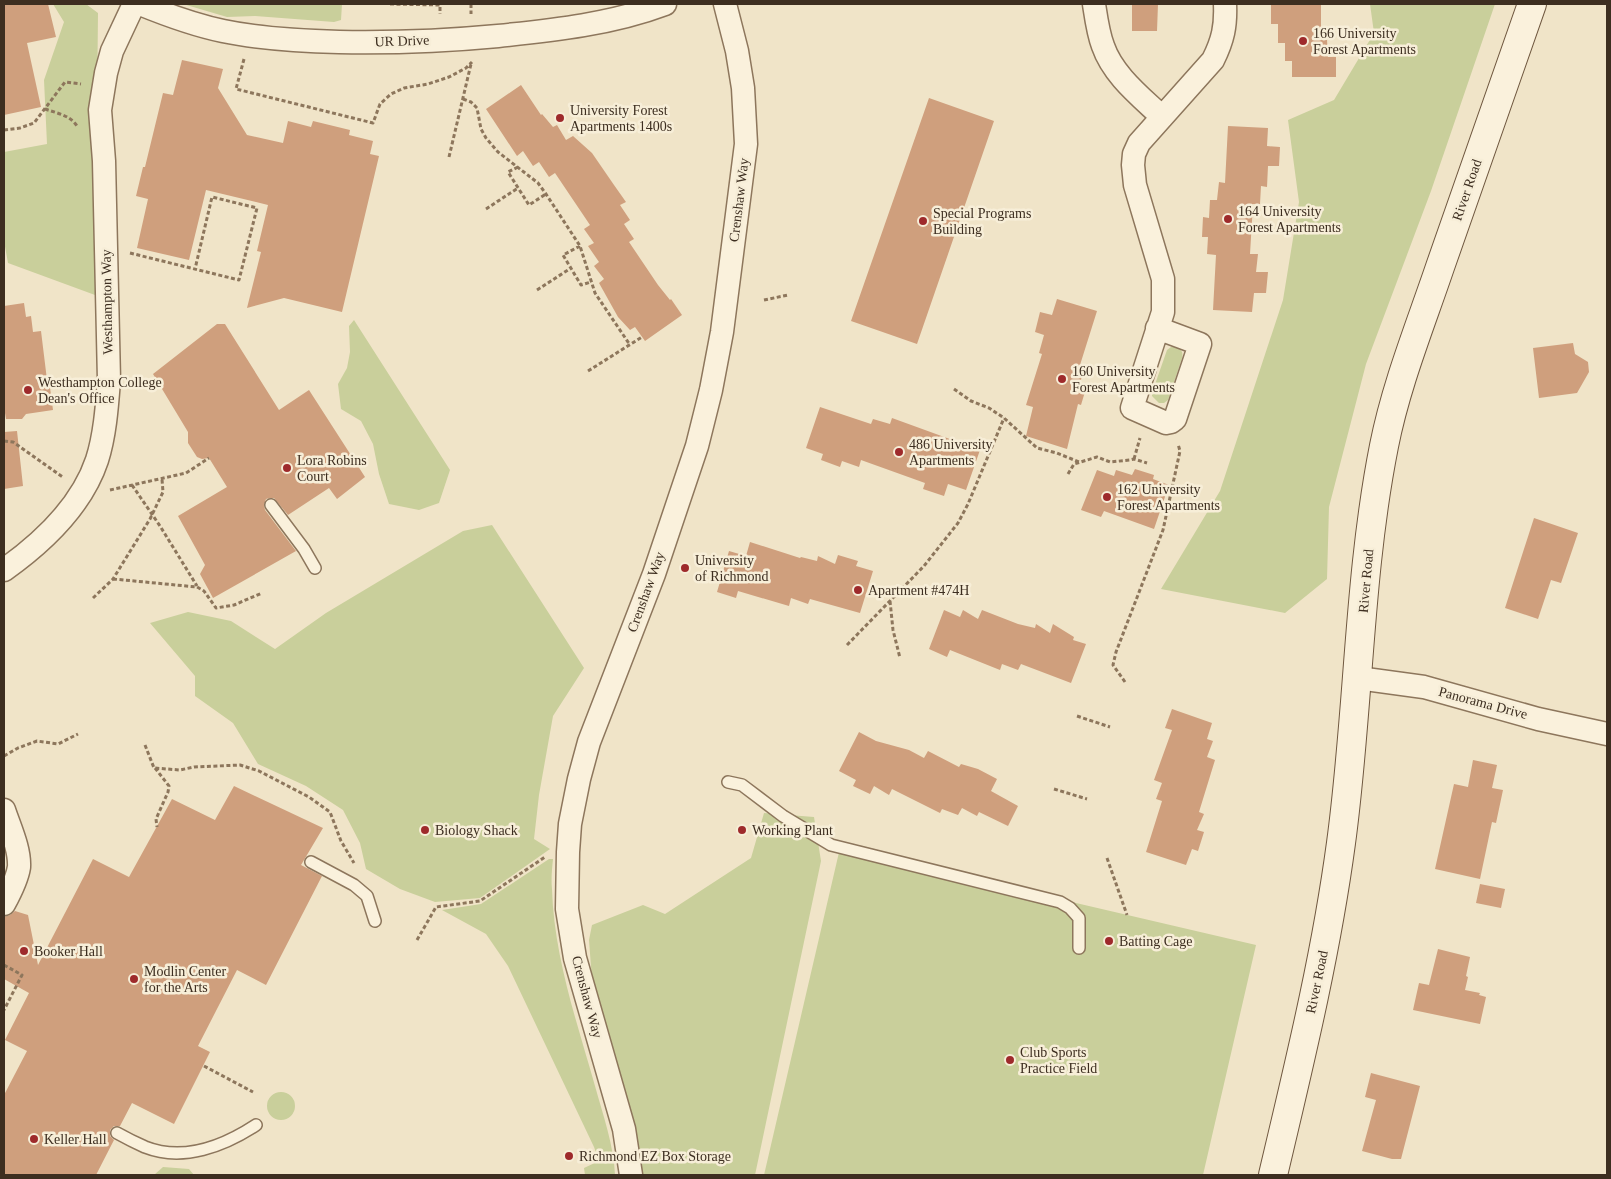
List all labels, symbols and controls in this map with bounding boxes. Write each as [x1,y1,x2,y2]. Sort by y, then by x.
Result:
place label: 166 University Forest Apartments [1313,26,1416,57]
street label: UR Drive [374,33,430,49]
marker: 166 University Forest Apartments [1297,35,1309,47]
place label: University Forest Apartments 1400s [570,103,672,134]
marker: University Forest Apartments 1400s [554,112,566,124]
street label: Crenshaw Way [726,157,752,243]
street label: River Road [1449,157,1485,223]
place label: 164 University Forest Apartments [1238,204,1341,235]
place label: Special Programs Building [933,206,1031,237]
marker: 164 University Forest Apartments [1222,213,1234,225]
marker: Special Programs Building [917,215,929,227]
street label: Westhampton Way [99,249,115,355]
place label: 160 University Forest Apartments [1072,364,1175,395]
marker: 160 University Forest Apartments [1056,373,1068,385]
place label: Westhampton College Dean's Office [38,375,162,406]
marker: Westhampton College Dean's Office [22,384,34,396]
place label: 486 University Apartments [909,437,993,468]
marker: 486 University Apartments [893,446,905,458]
place label: Lora Robins Court [297,453,367,484]
marker: Lora Robins Court [281,462,293,474]
place label: 162 University Forest Apartments [1117,482,1220,513]
marker: 162 University Forest Apartments [1101,491,1113,503]
street label: River Road [1356,548,1376,614]
street label: Crenshaw Way [624,550,668,634]
place label: University of Richmond [695,553,769,584]
marker: University of Richmond [679,562,691,574]
place label: Apartment #474H [868,583,969,598]
marker: Apartment #474H [852,584,864,596]
street label: Panorama Drive [1437,684,1529,722]
place label: Biology Shack [435,823,518,838]
place label: Working Plant [752,823,833,838]
marker: Biology Shack [419,824,431,836]
marker: Working Plant [736,824,748,836]
place label: Batting Cage [1119,934,1193,949]
marker: Batting Cage [1103,935,1115,947]
place label: Booker Hall [34,944,103,959]
marker: Booker Hall [18,945,30,957]
street label: River Road [1303,949,1331,1015]
street label: Crenshaw Way [569,954,605,1040]
place label: Modlin Center for the Arts [144,964,226,995]
marker: Modlin Center for the Arts [128,973,140,985]
place label: Club Sports Practice Field [1020,1045,1097,1076]
marker: Club Sports Practice Field [1004,1054,1016,1066]
place label: Keller Hall [44,1132,107,1147]
marker: Keller Hall [28,1133,40,1145]
place label: Richmond EZ Box Storage [579,1149,731,1164]
marker: Richmond EZ Box Storage [563,1150,575,1162]

